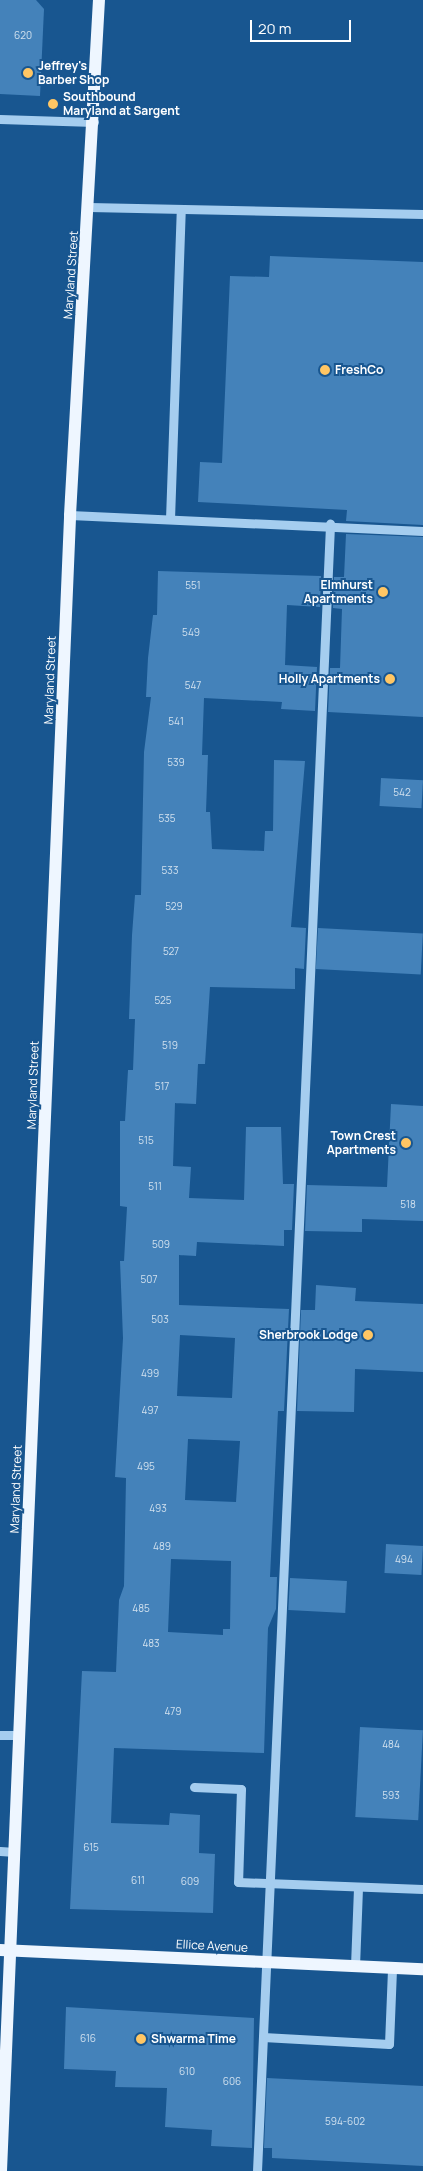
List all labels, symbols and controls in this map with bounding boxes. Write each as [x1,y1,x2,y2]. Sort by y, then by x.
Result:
scale bar [253,10,354,42]
text: 20 m [258,18,291,39]
house number: 620 [14,30,32,42]
place label: Jeffrey's Barber Shop [38,59,109,87]
marker: Jeffrey's Barber Shop [22,67,34,79]
place label: Southbound Maryland at Sargent [63,90,180,118]
marker: Southbound Maryland at Sargent [47,98,59,110]
street label: Maryland Street [61,230,81,320]
place label: FreshCo [335,363,383,377]
marker: FreshCo [319,364,331,376]
place label: Elmhurst Apartments [304,578,373,606]
house number: 551 [185,580,201,592]
marker: Elmhurst Apartments [377,586,389,598]
house number: 549 [182,627,200,639]
street label: Maryland Street [41,635,59,725]
place label: Holly Apartments [279,672,380,686]
marker: Holly Apartments [384,673,396,685]
house number: 547 [185,680,201,692]
house number: 541 [168,716,184,728]
house number: 539 [167,757,185,769]
house number: 542 [393,787,411,799]
house number: 535 [158,813,176,825]
house number: 533 [162,865,178,877]
house number: 529 [165,901,183,913]
house number: 527 [163,946,179,958]
house number: 525 [155,995,171,1007]
street label: Maryland Street [24,1040,42,1130]
house number: 519 [162,1040,178,1052]
house number: 517 [155,1081,169,1093]
place label: Town Crest Apartments [327,1129,396,1157]
house number: 515 [138,1135,154,1147]
marker: Town Crest Apartments [400,1137,412,1149]
house number: 511 [148,1181,162,1193]
house number: 518 [400,1199,416,1211]
house number: 509 [152,1239,170,1251]
house number: 507 [141,1274,157,1286]
house number: 503 [151,1314,169,1326]
place label: Sherbrook Lodge [259,1328,358,1342]
marker: Sherbrook Lodge [362,1329,374,1341]
house number: 499 [141,1368,159,1380]
house number: 497 [142,1405,158,1417]
street label: Maryland Street [7,1444,25,1534]
house number: 495 [137,1461,155,1473]
house number: 493 [149,1503,167,1515]
house number: 489 [153,1541,171,1553]
house number: 494 [395,1554,413,1566]
house number: 485 [132,1603,150,1615]
house number: 483 [142,1638,160,1650]
house number: 479 [164,1706,182,1718]
house number: 484 [382,1739,400,1751]
house number: 593 [382,1790,400,1802]
house number: 615 [83,1842,99,1854]
house number: 611 [131,1875,145,1887]
house number: 609 [181,1876,199,1888]
street label: Ellice Avenue [176,1937,248,1955]
place label: Shwarma Time [151,2032,236,2046]
house number: 616 [80,2033,96,2045]
marker: Shwarma Time [135,2033,147,2045]
house number: 610 [179,2066,195,2078]
house number: 606 [223,2076,241,2088]
house number: 594-602 [325,2116,365,2128]

